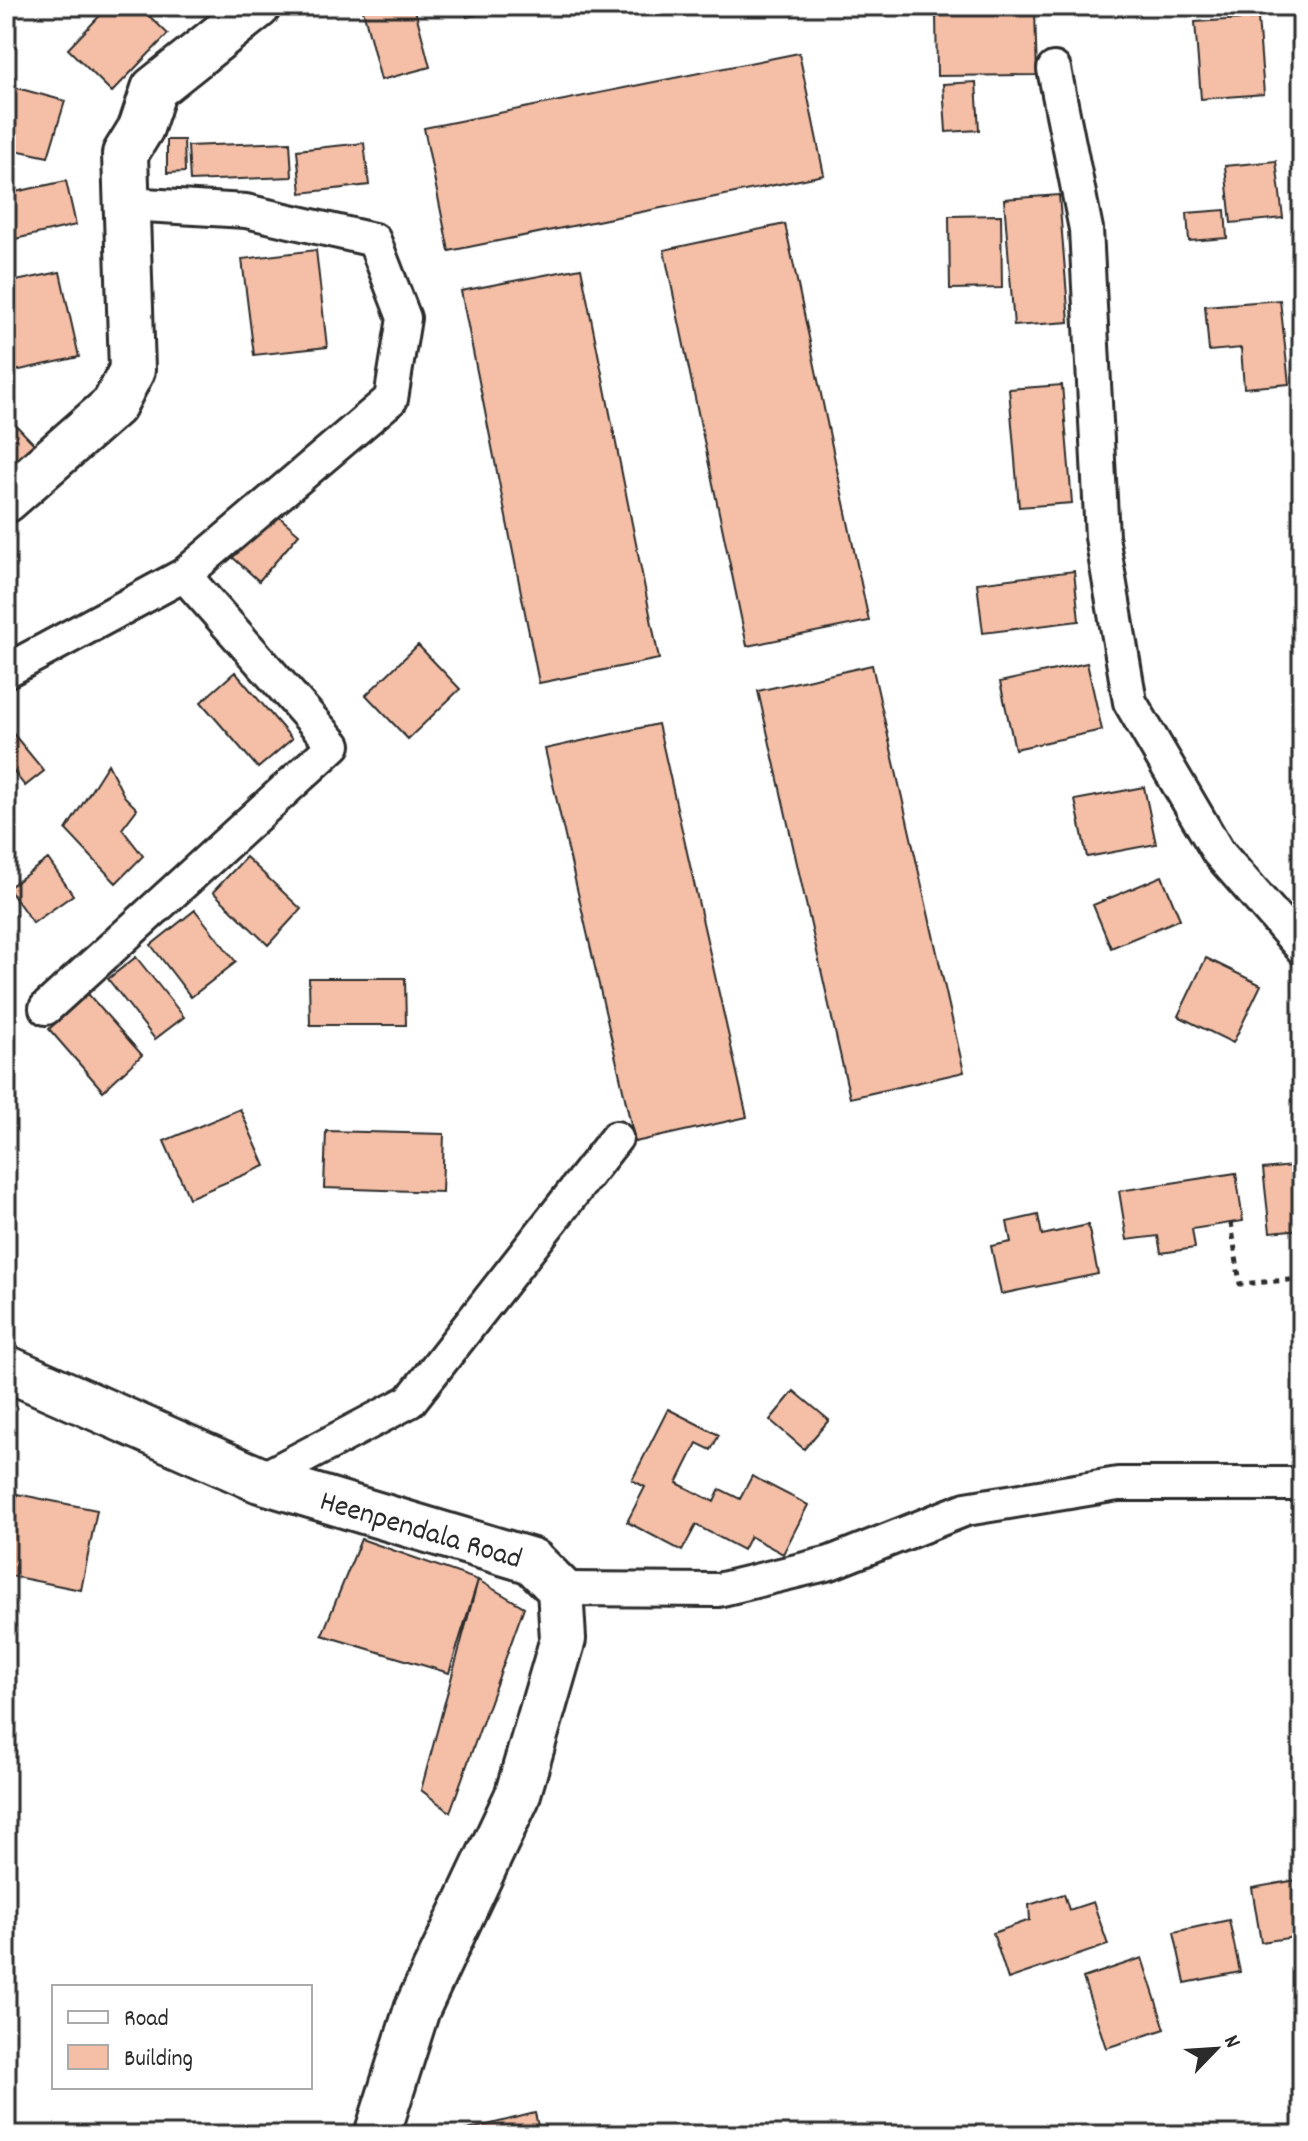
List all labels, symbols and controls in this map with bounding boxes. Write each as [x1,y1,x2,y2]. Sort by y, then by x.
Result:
street label: Heenpendala Road [314,1482,526,1583]
legend [52,1985,312,2089]
text: Road [124,2003,169,2037]
north arrow [1176,2009,1256,2089]
text: N [1215,2031,1247,2054]
text: Building [124,2043,193,2077]

